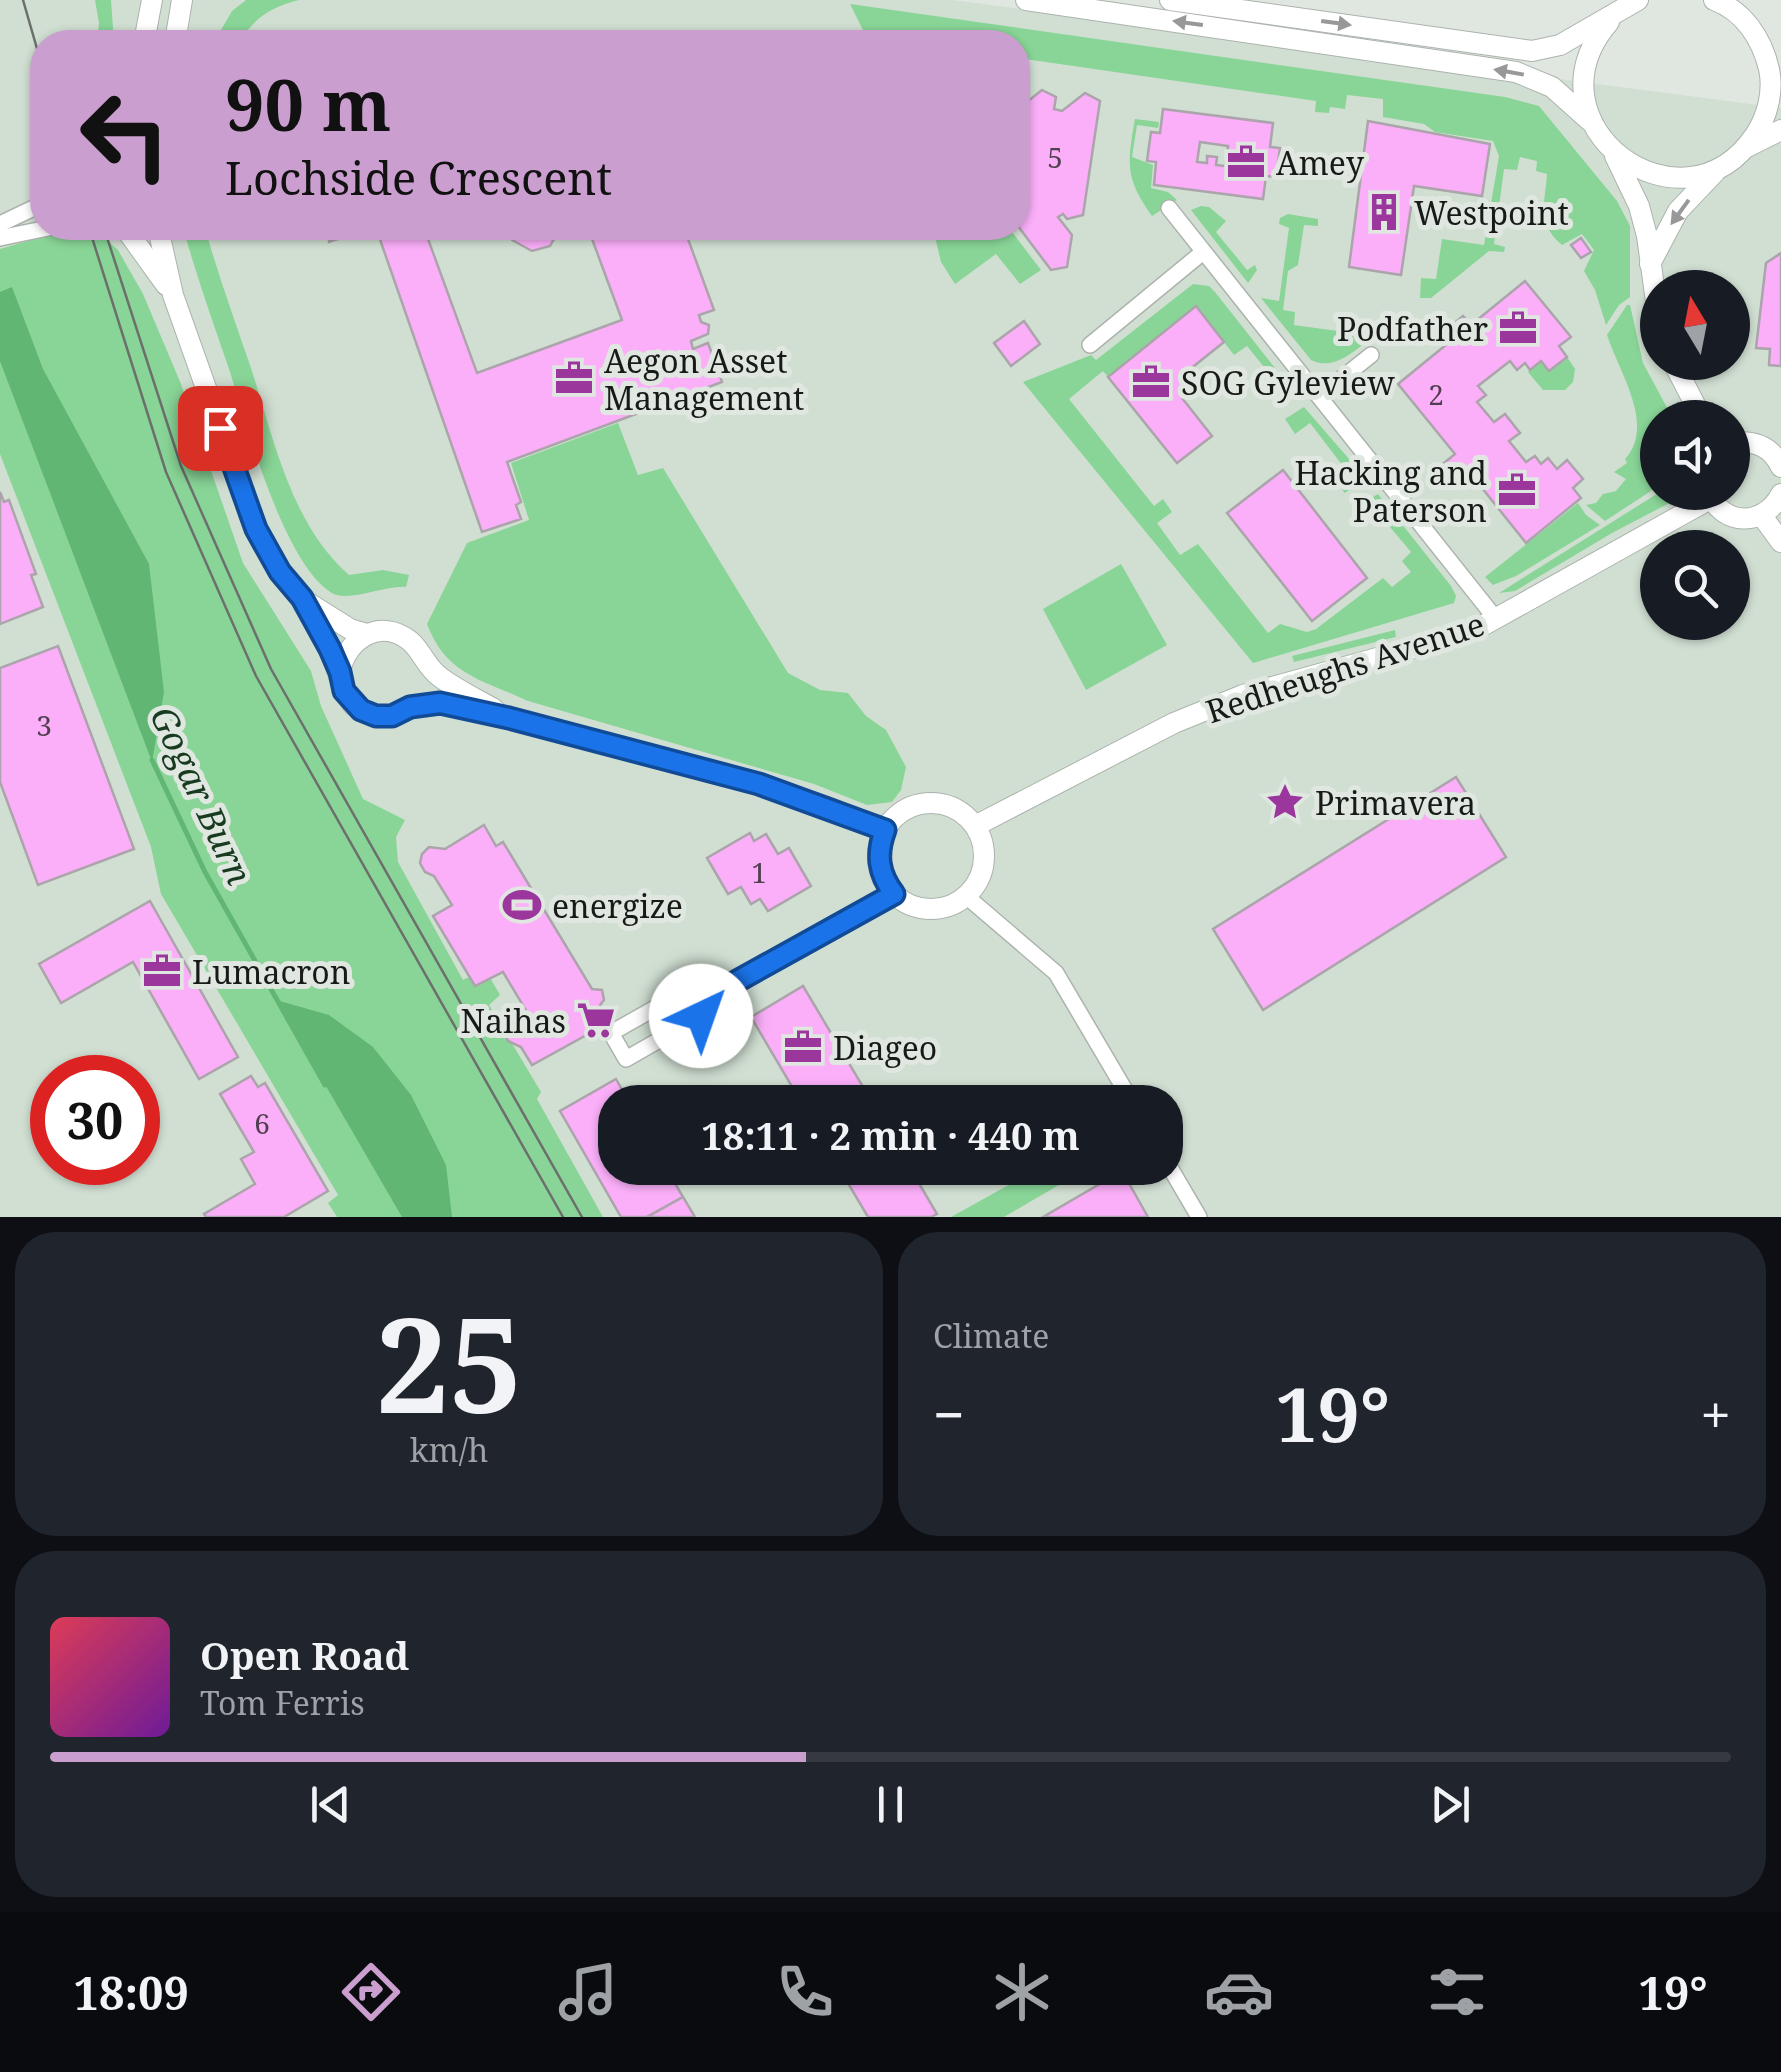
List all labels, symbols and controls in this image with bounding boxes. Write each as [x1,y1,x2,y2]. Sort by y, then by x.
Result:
one-way arrow [1171,14,1203,30]
one-way arrow [1320,16,1352,32]
text: 90 m [225,56,391,152]
one-way arrow [1493,64,1524,79]
icon: left [60,70,190,200]
house number: 5 [1047,138,1063,176]
office icon: Amey [1225,141,1267,183]
place label: Amey [1276,141,1365,184]
text: Lochside Crescent [225,147,612,208]
building icon: Westpoint [1363,191,1405,233]
place label: Westpoint [1414,191,1569,234]
one-way arrow [1671,199,1690,225]
north arrow [1640,270,1750,380]
map controls [1640,270,1750,640]
place label: Podfather [1337,307,1488,350]
office icon: Podfather [1497,307,1539,349]
place label: Aegon Asset Management [604,339,804,419]
office icon: Aegon Asset Management [553,357,595,399]
office icon: SOG Gyleview [1130,361,1172,403]
place label: SOG Gyleview [1181,361,1395,404]
house number: 2 [1428,375,1444,413]
pin [178,386,263,471]
button: sound [1640,400,1750,510]
icon: arrive [193,401,248,456]
place label: Hacking and Paterson [1294,451,1487,531]
office icon: Hacking and Paterson [1496,469,1538,511]
button: search [1640,530,1750,640]
street label: Redheughs Avenue [1200,602,1490,732]
water label: Gogar Burn [140,698,264,892]
house number: 3 [36,706,52,744]
place icon: Primavera [1264,781,1306,823]
place label: Primavera [1315,781,1476,824]
house number: 1 [751,853,767,891]
sports icon: energize [501,884,543,926]
place label: energize [552,884,683,927]
office icon: Lumacron [141,950,183,992]
place label: Lumacron [192,950,350,993]
position arrow [649,964,753,1068]
place label: Naihas [461,999,566,1042]
supermarket icon: Naihas [575,999,617,1041]
office icon: Diageo [782,1026,824,1068]
place label: Diageo [833,1026,937,1069]
speed limit sign: 30 [30,1055,160,1185]
house number: 6 [254,1104,270,1142]
text: 18:11 · 2 min · 440 m [701,1109,1080,1161]
text: 25 [376,1274,522,1451]
text: Climate [933,1314,1049,1357]
text: 19° [1275,1362,1390,1464]
text: − [933,1376,965,1451]
text: + [1700,1376,1731,1451]
text: km/h [410,1428,488,1471]
text: Open Road [200,1629,409,1681]
text: Tom Ferris [200,1681,365,1724]
icon: previous [303,1777,358,1832]
icon: pause [863,1777,918,1832]
icon: next [1423,1777,1478,1832]
icon: directions [336,1957,406,2027]
icon: music [553,1957,623,2027]
icon: phone [770,1957,840,2027]
icon: climate [987,1957,1057,2027]
icon: car [1204,1957,1274,2027]
icon: filters [1422,1957,1492,2027]
text: 18:09 [74,1962,189,2023]
text: 19° [1639,1962,1707,2023]

